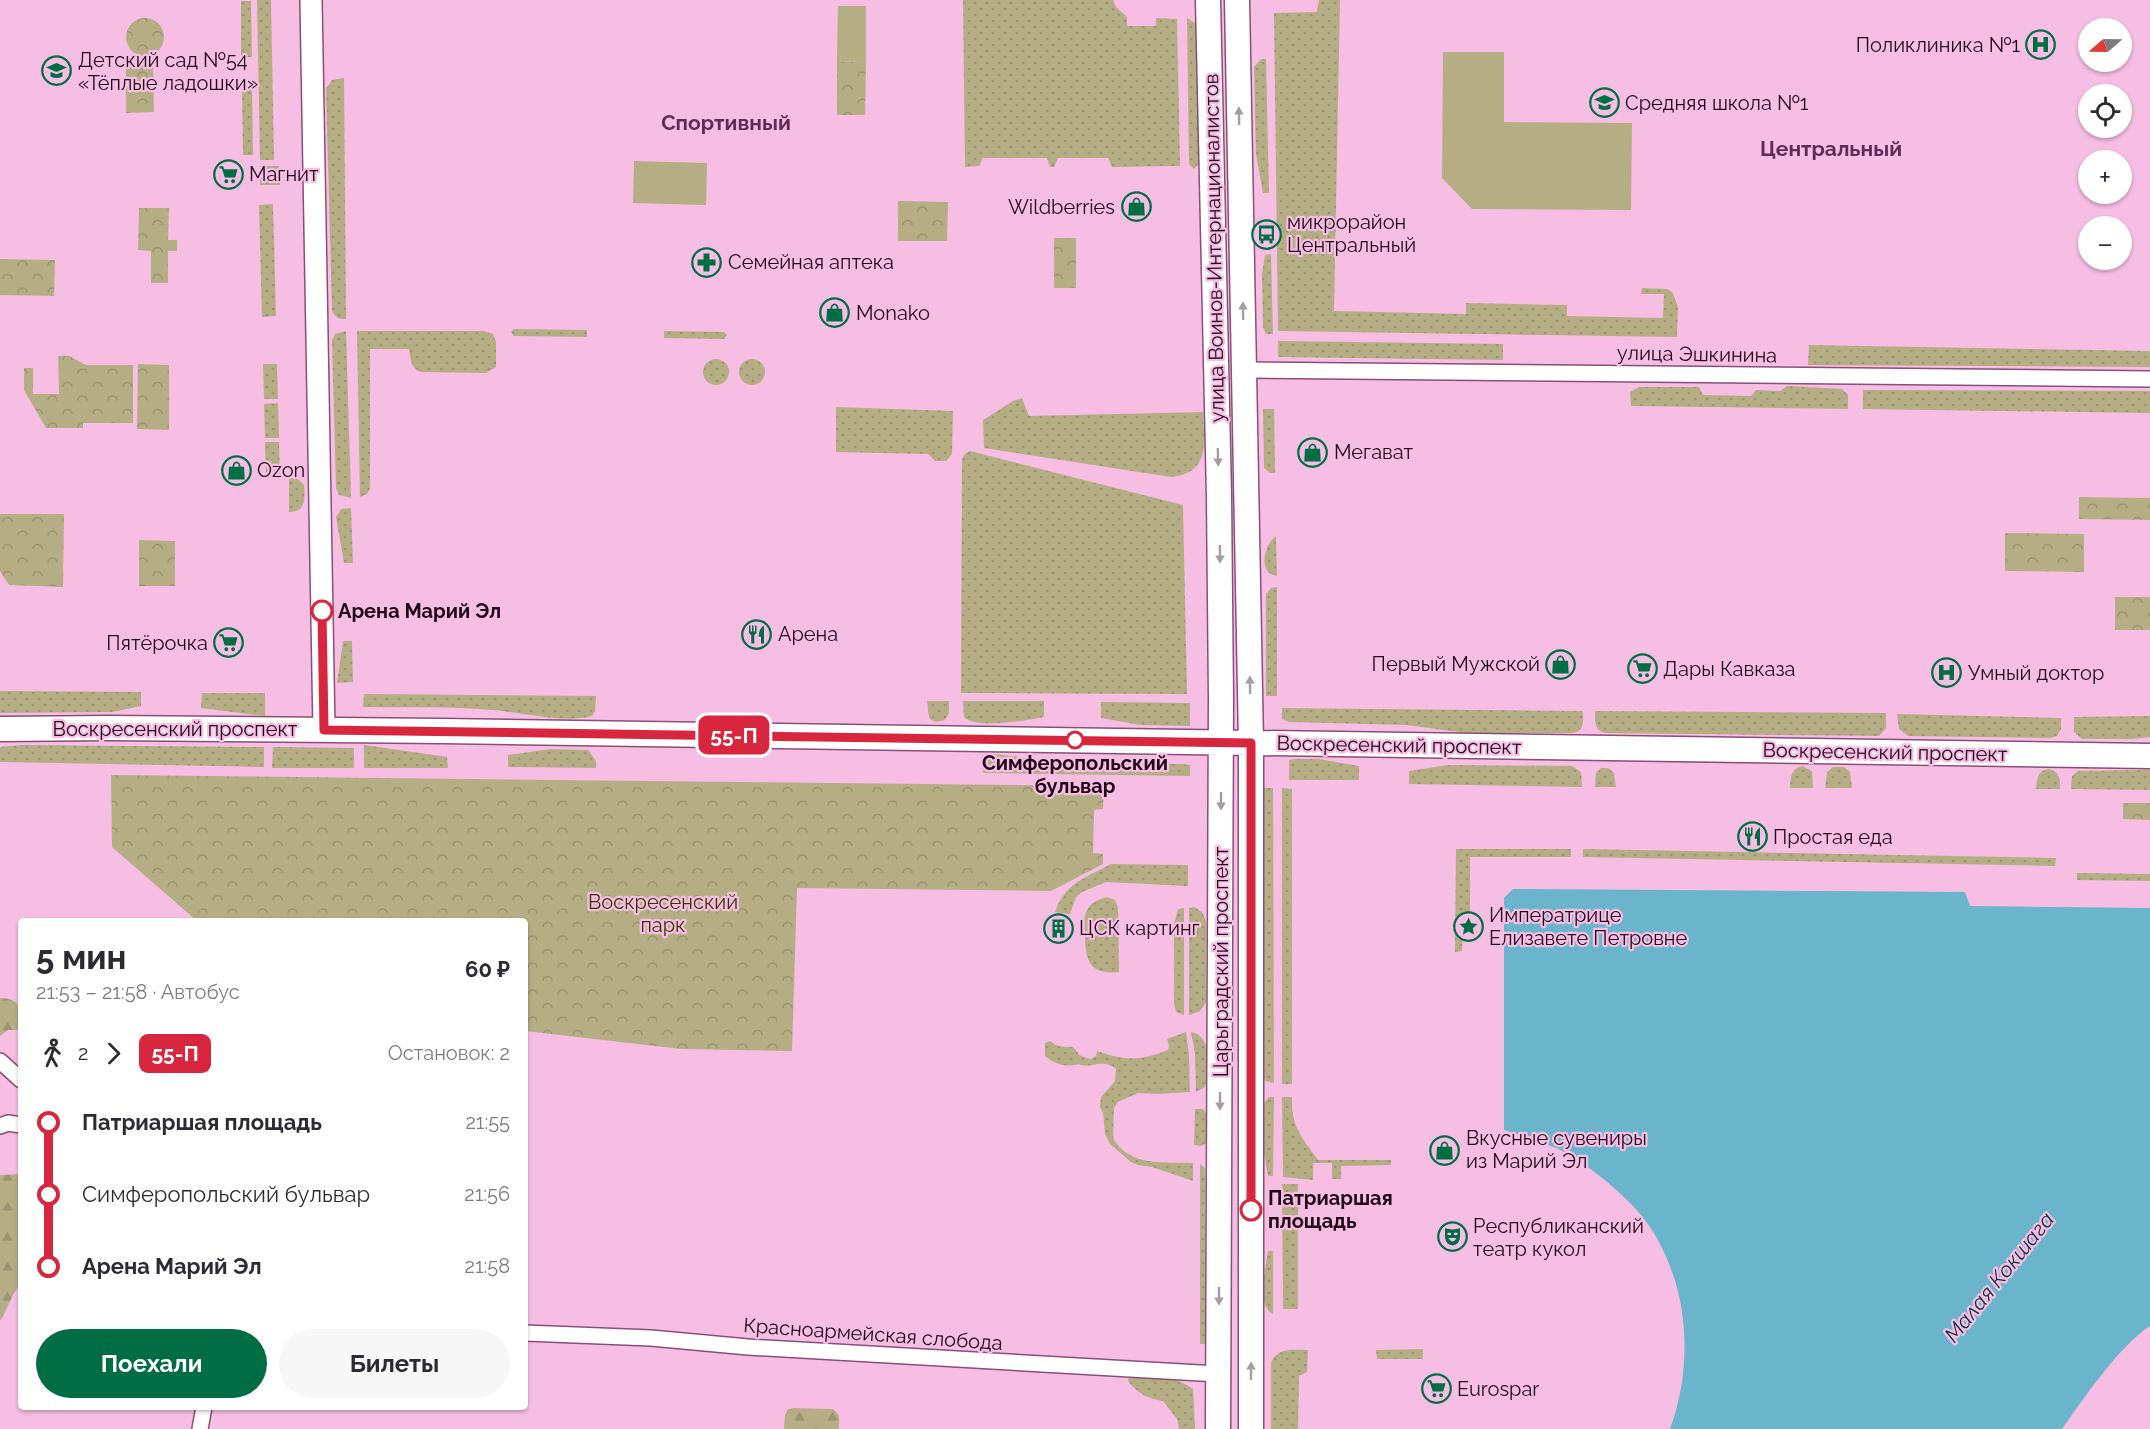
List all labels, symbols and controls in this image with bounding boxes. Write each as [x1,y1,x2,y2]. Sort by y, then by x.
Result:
north arrow [2078,18,2132,72]
map controls [2078,18,2132,270]
hospital icon: Поликлиника №1 [2025,29,2057,61]
place label: Поликлиника №1 [1856,33,2020,57]
place label: Детский сад №54 «Тёплые ладошки» [78,48,258,95]
school or university icon: Детский сад №54 «Тёплые ладошки» [41,55,73,87]
street label: улица Воинов-Интернационалистов [1199,73,1229,423]
button: locate [2078,84,2132,138]
school or university icon: Средняя школа №1 [1588,87,1620,119]
place label: Средняя школа №1 [1625,91,1809,115]
one-way arrow [1234,107,1244,126]
district label: Спортивный [661,110,791,135]
district label: Центральный [1760,136,1902,161]
button: + [2078,150,2132,204]
supermarket icon: Магнит [212,158,244,190]
place label: Магнит [249,162,319,186]
shop icon: Wildberries [1120,191,1152,223]
place label: Wildberries [1008,195,1115,219]
place label: микрорайон Центральный [1287,210,1416,257]
button: − [2078,216,2132,270]
bus stop icon: микрорайон Центральный [1250,218,1282,250]
pharmacy icon: Семейная аптека [691,246,723,278]
place label: Семейная аптека [728,250,894,274]
shop icon: Monako [819,297,851,329]
place label: Monako [856,301,930,325]
one-way arrow [1238,302,1248,321]
street label: улица Эшкинина [1617,341,1777,367]
shop icon: Мегават [1297,436,1329,468]
place label: Мегават [1334,440,1414,464]
one-way arrow [1214,448,1223,467]
shop icon: Ozon [220,454,252,486]
place label: Ozon [257,458,305,482]
one-way arrow [1215,545,1225,564]
place label: Арена Марий Эл [338,599,501,623]
marker: Арена Марий Эл [311,600,333,622]
restaurant icon: Арена [741,618,773,650]
place label: Арена [778,622,838,646]
supermarket icon: Пятёрочка [213,627,245,659]
place label: Пятёрочка [106,631,208,655]
shop icon: Первый Мужской [1545,648,1577,680]
place label: Первый Мужской [1372,652,1540,676]
supermarket icon: Дары Кавказа [1626,653,1658,685]
place label: Дары Кавказа [1663,657,1796,681]
hospital icon: Умный доктор [1931,657,1963,689]
place label: Умный доктор [1968,661,2104,685]
one-way arrow [1245,675,1255,694]
line badge: 55-П [692,716,776,754]
street label: Воскресенский проспект [53,717,298,741]
text: 55-П [710,723,758,748]
marker: Симферопольский бульвар [1066,731,1084,749]
street label: Воскресенский проспект [1276,731,1522,759]
street label: Воскресенский проспект [1762,738,2008,766]
place label: Симферопольский бульвар [982,751,1168,798]
one-way arrow [1217,791,1226,810]
restaurant icon: Простая еда [1736,821,1768,853]
place label: Простая еда [1773,825,1893,849]
street label: Царьградский проспект [1209,846,1233,1077]
park label: Воскресенский парк [588,890,738,937]
place label: Императрице Елизавете Петровне [1489,903,1688,950]
place icon: Императрице Елизавете Петровне [1452,910,1484,942]
building icon: ЦСК картинг [1042,912,1074,944]
place label: ЦСК картинг [1079,916,1200,940]
text: 5 мин [36,938,126,977]
text: 60 ₽ [465,956,510,982]
text: 21:53 – 21:58 · Автобус [36,980,240,1004]
icon: walk [36,1037,69,1070]
icon: forward [97,1037,130,1070]
text: 2 [78,1041,88,1065]
text: 55-П [151,1041,199,1066]
text: Остановок: 2 [388,1041,510,1065]
one-way arrow [1215,1091,1225,1110]
text: Патриаршая площадь [82,1109,322,1135]
text: 21:55 [465,1110,510,1134]
place label: Вкусные сувениры из Марий Эл [1466,1126,1647,1173]
shop icon: Вкусные сувениры из Марий Эл [1429,1134,1461,1166]
text: Симферопольский бульвар [82,1181,370,1207]
text: 21:56 [464,1182,510,1206]
place label: Патриаршая площадь [1268,1186,1393,1233]
marker: Патриаршая площадь [1240,1199,1262,1221]
water label: Малая Кокшага [1939,1207,2059,1347]
place label: Республиканский театр кукол [1473,1214,1644,1261]
theatre icon: Республиканский театр кукол [1436,1221,1468,1253]
text: Арена Марий Эл [82,1253,262,1279]
text: 21:58 [465,1254,510,1278]
one-way arrow [1214,1286,1224,1305]
street label: Красноармейская слобода [743,1313,1003,1355]
button: Поехали [36,1329,267,1398]
button: Билеты [279,1329,510,1398]
one-way arrow [1246,1361,1256,1380]
supermarket icon: Eurospar [1420,1373,1452,1405]
place label: Eurospar [1457,1377,1539,1401]

